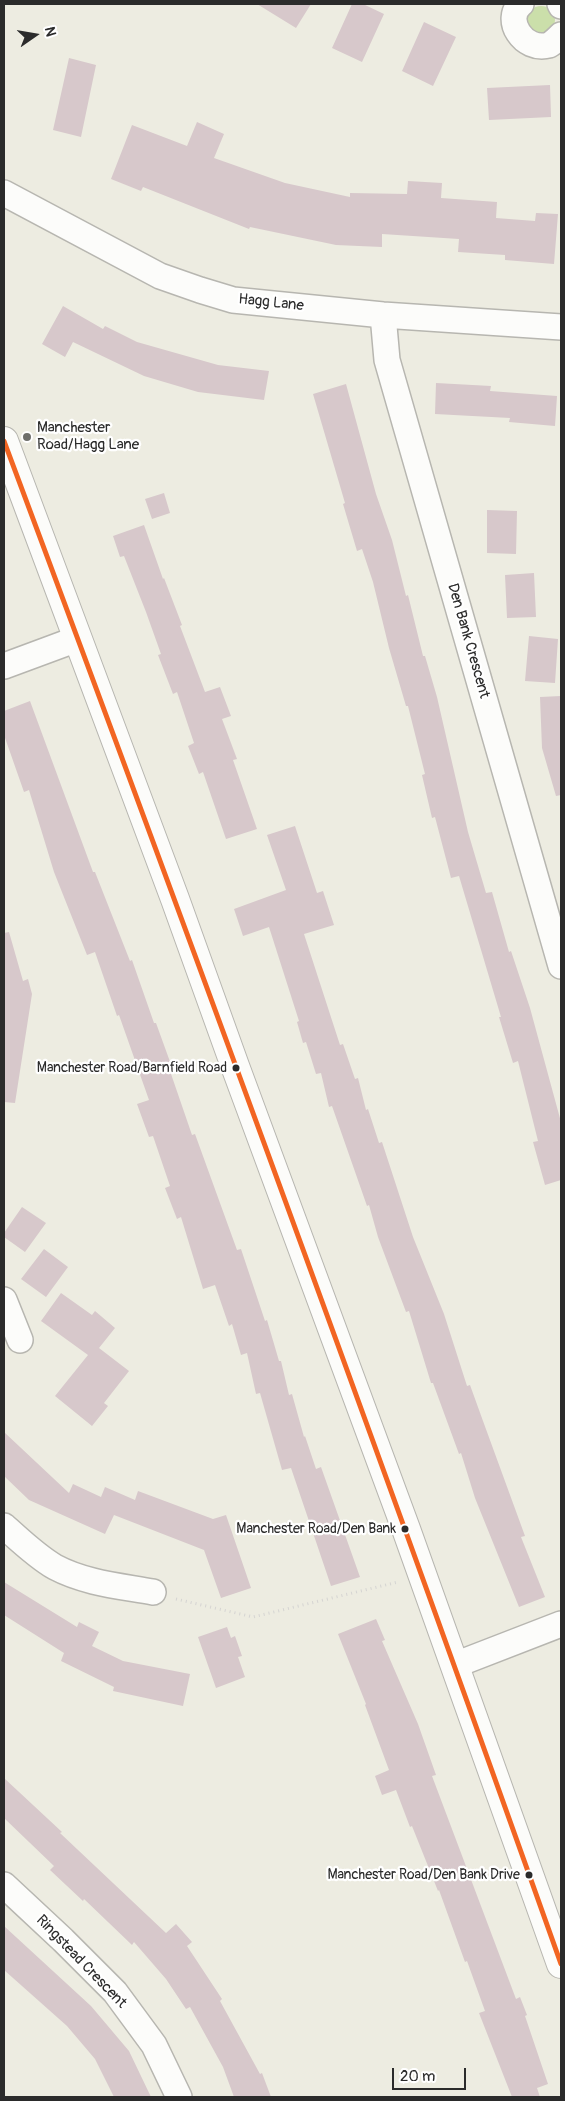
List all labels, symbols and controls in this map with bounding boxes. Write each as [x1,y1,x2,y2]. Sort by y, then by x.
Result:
north arrow [10,10,60,60]
text: N [41,25,59,38]
street label: Hagg Lane [237,291,305,315]
place label: Manchester Road/Hagg Lane [37,419,139,454]
marker: Manchester Road/Hagg Lane [21,431,33,443]
street label: Den Bank Crescent [443,581,493,701]
place label: Manchester Road/Barnfield Road [37,1060,227,1076]
marker: Manchester Road/Barnfield Road [231,1063,241,1073]
place label: Manchester Road/Den Bank [236,1521,396,1537]
marker: Manchester Road/Den Bank [400,1524,410,1534]
place label: Manchester Road/Den Bank Drive [327,1867,520,1883]
marker: Manchester Road/Den Bank Drive [524,1870,534,1880]
street label: Ringstead Crescent [32,1912,130,2012]
scale bar [395,2058,469,2090]
text: 20 m [400,2067,435,2086]

